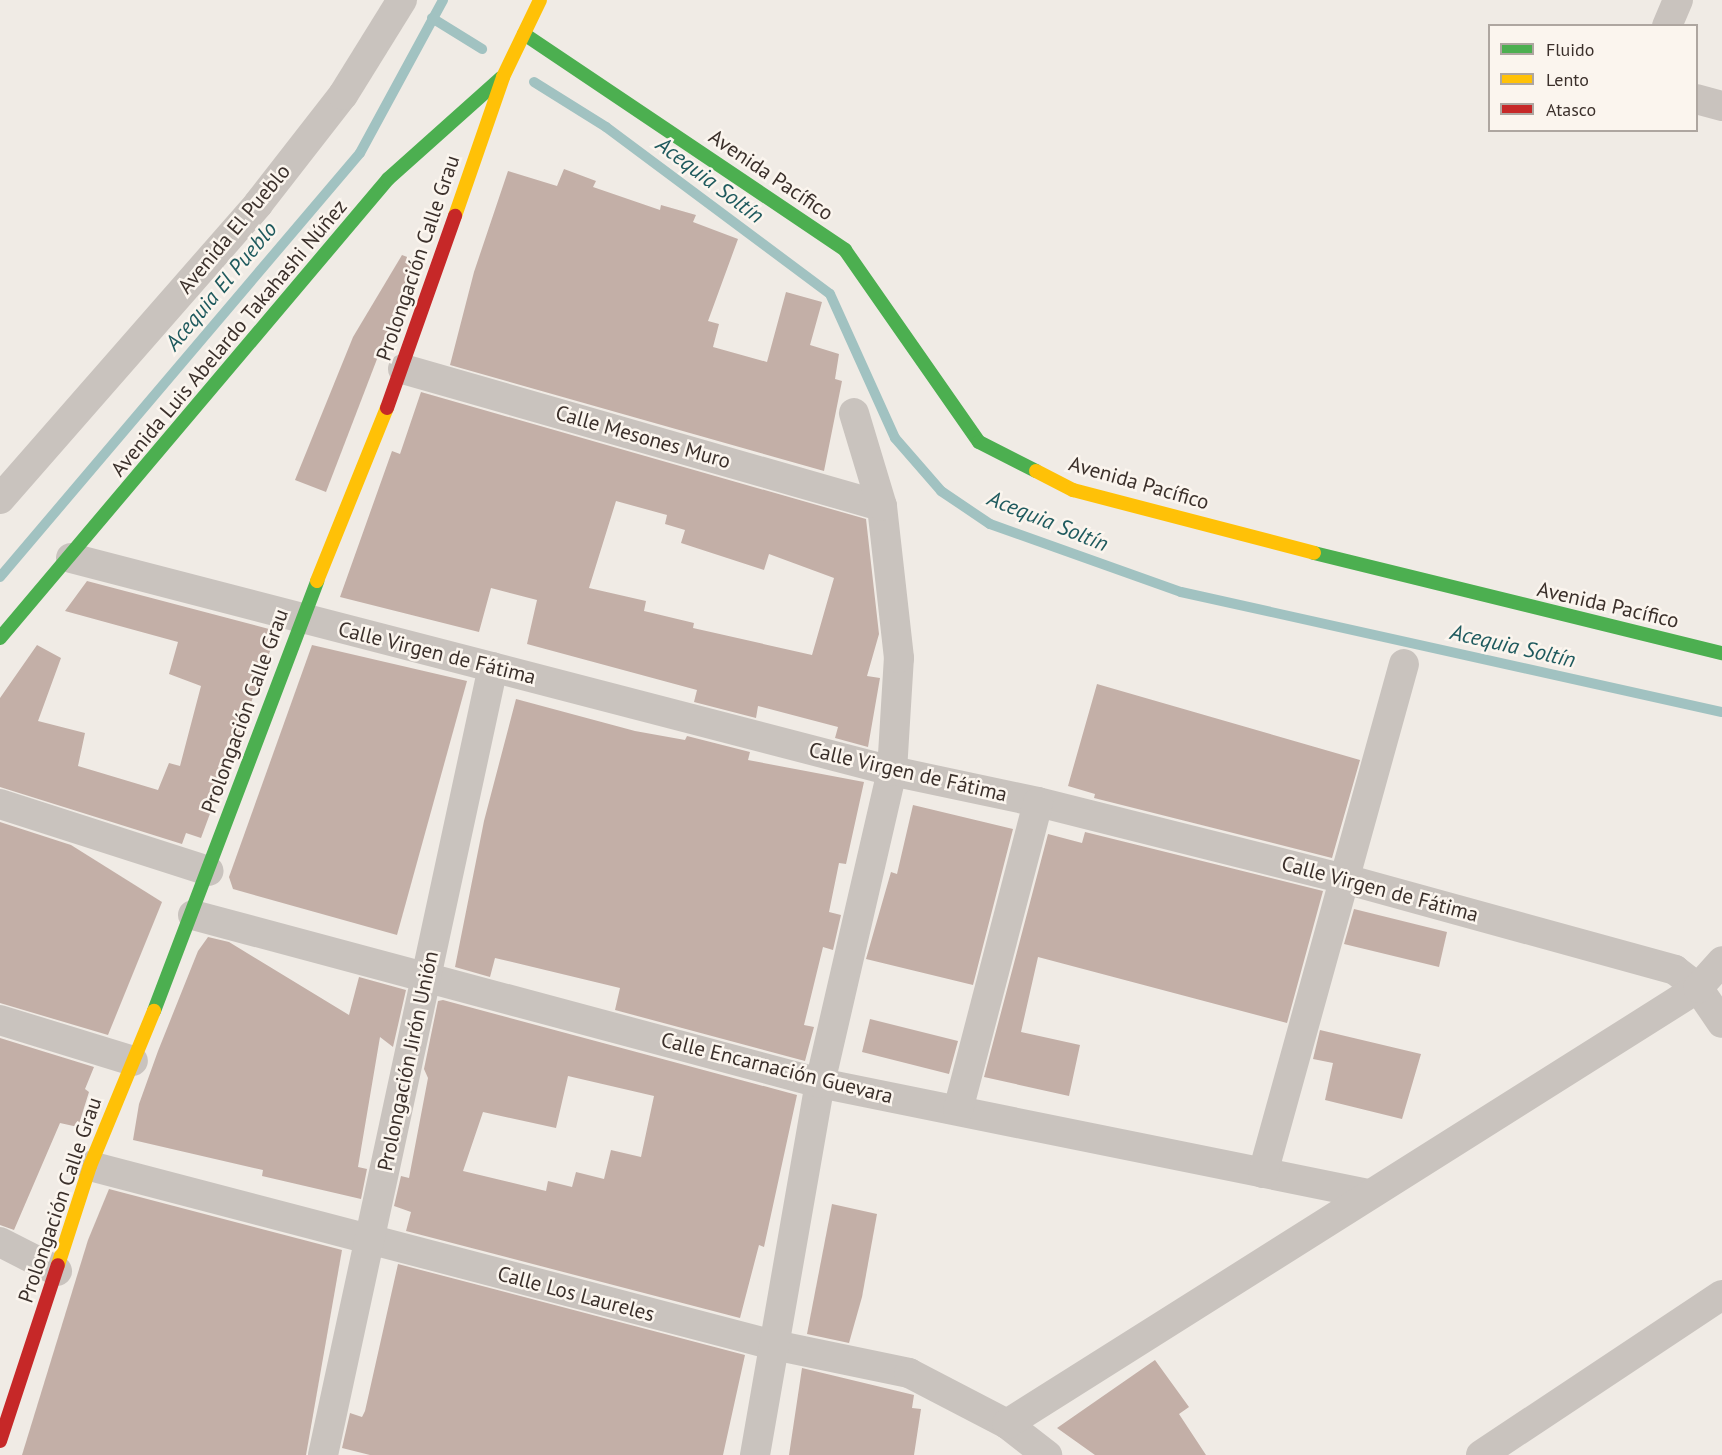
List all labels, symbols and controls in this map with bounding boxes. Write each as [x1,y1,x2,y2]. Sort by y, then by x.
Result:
legend [1488,24,1698,132]
text: Fluido [1546,38,1594,61]
text: Lento [1546,68,1589,91]
text: Atasco [1546,98,1596,121]
street label: Avenida Pacífico [704,124,838,226]
water label: Acequia Soltín [651,131,769,229]
street label: Prolongación Calle Grau [371,152,465,364]
street label: Avenida El Pueblo [173,159,295,299]
street label: Avenida Luis Abelardo Takahashi Núñez [105,194,353,482]
water label: Acequia El Pueblo [159,216,283,356]
street label: Calle Mesones Muro [553,400,733,474]
street label: Avenida Pacífico [1066,451,1212,515]
water label: Acequia Soltín [984,485,1112,557]
street label: Avenida Pacífico [1535,576,1681,634]
street label: Prolongación Calle Grau [196,605,294,817]
street label: Calle Virgen de Fátima [335,616,539,690]
water label: Acequia Soltín [1448,619,1578,673]
street label: Calle Virgen de Fátima [806,737,1010,807]
street label: Calle Virgen de Fátima [1279,851,1481,927]
street label: Prolongación Jirón Unión [372,949,444,1173]
street label: Calle Encarnación Guevara [658,1027,896,1109]
street label: Prolongación Calle Grau [13,1094,107,1306]
street label: Calle Los Laureles [495,1261,657,1327]

